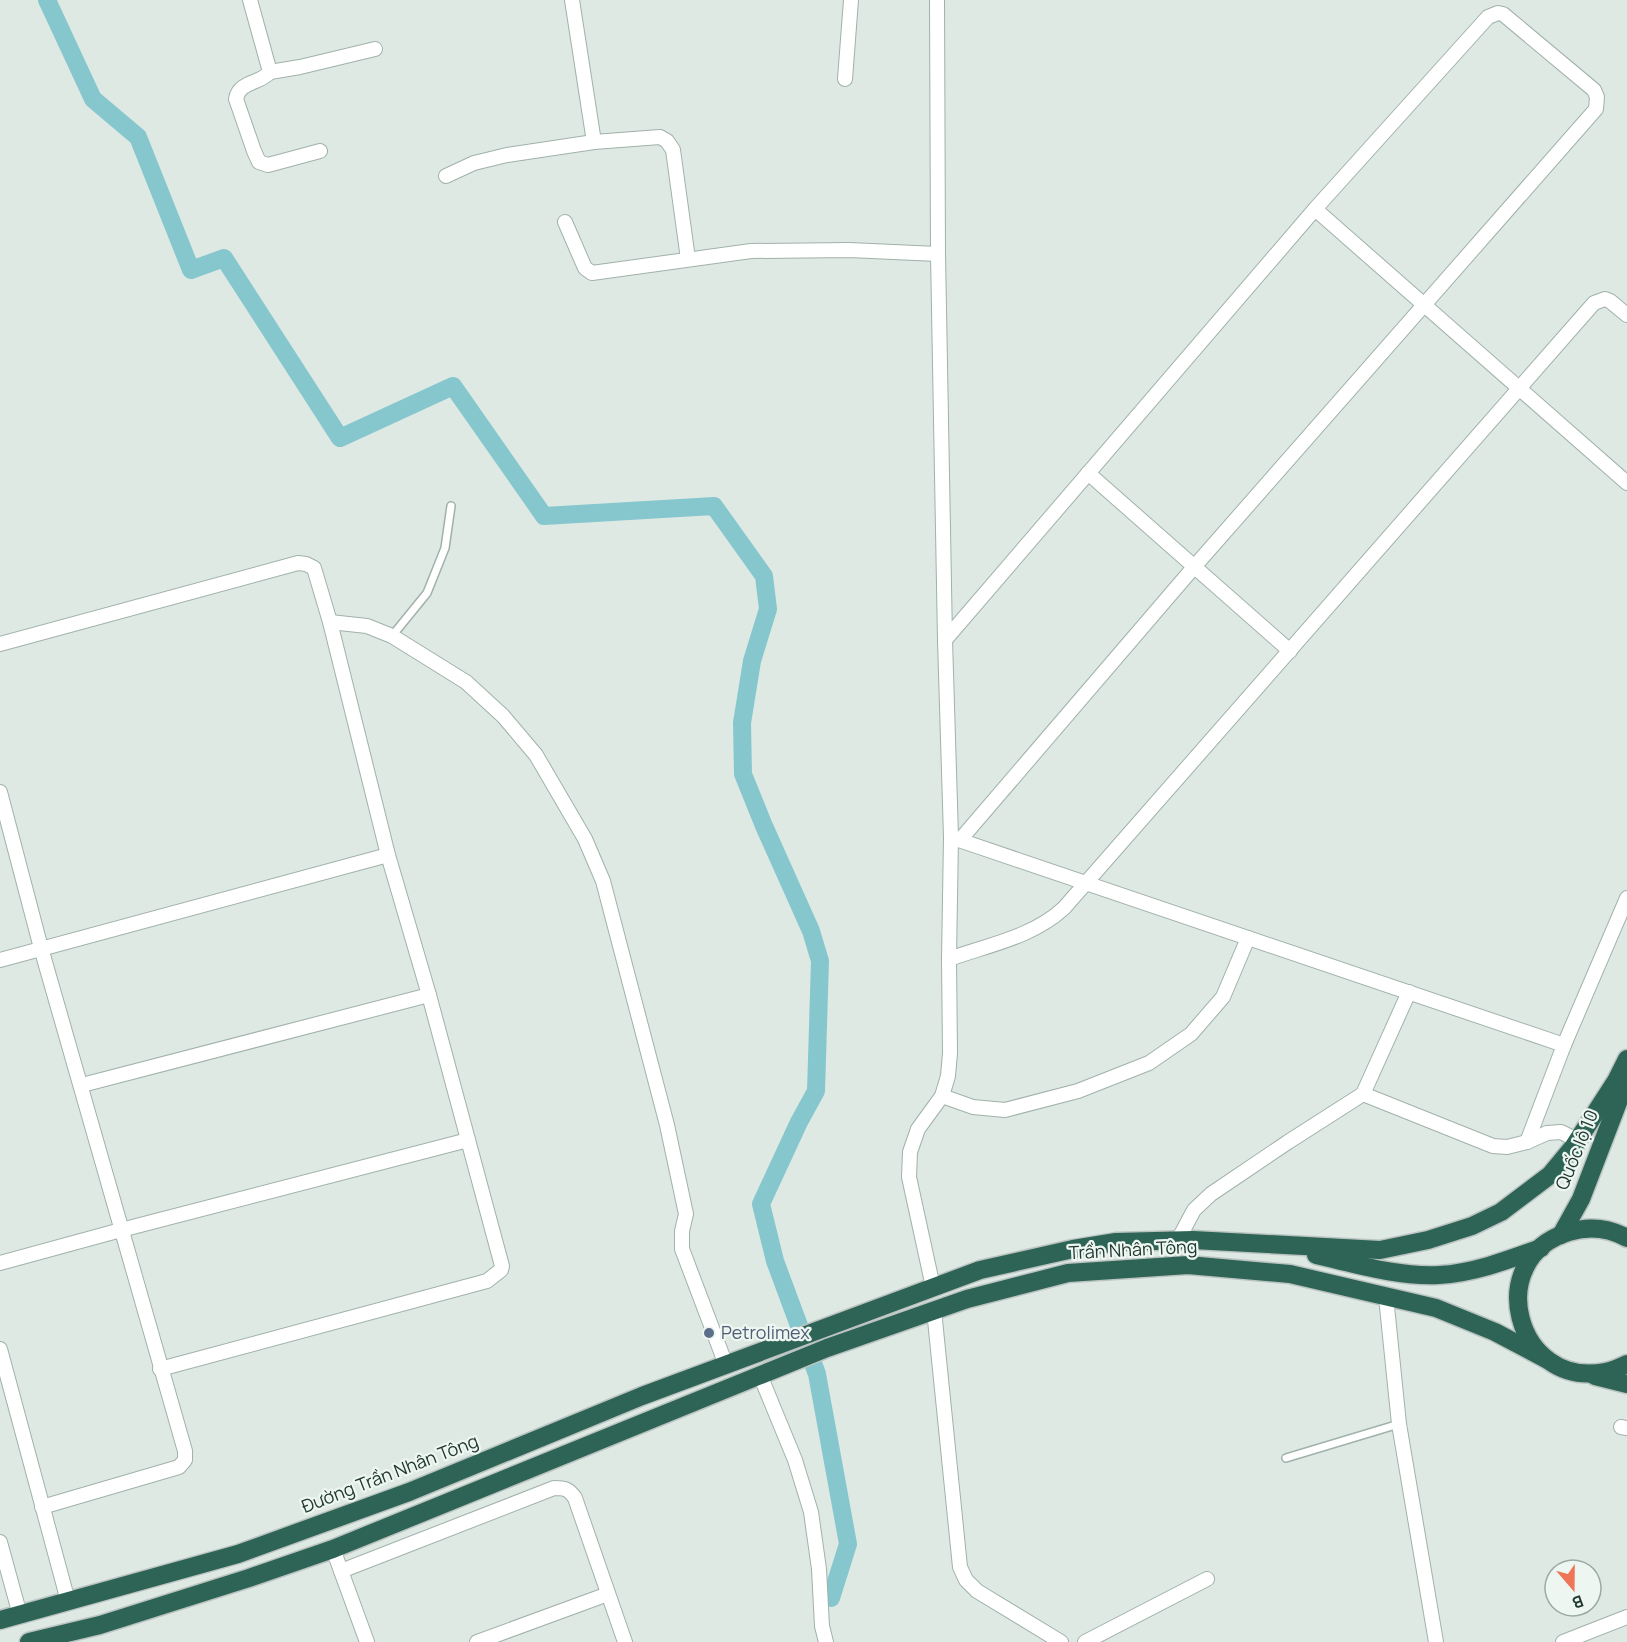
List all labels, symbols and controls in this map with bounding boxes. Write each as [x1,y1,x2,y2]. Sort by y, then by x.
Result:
street label: Quốc lộ 10 [1549,1106,1603,1193]
street label: Trần Nhân Tông [1068,1234,1198,1264]
place label: Petrolimex [721,1320,810,1344]
marker: Petrolimex [702,1326,716,1340]
street label: Đường Trần Nhân Tông [298,1428,481,1518]
north arrow [1543,1558,1603,1618]
text: B [1570,1590,1587,1614]

